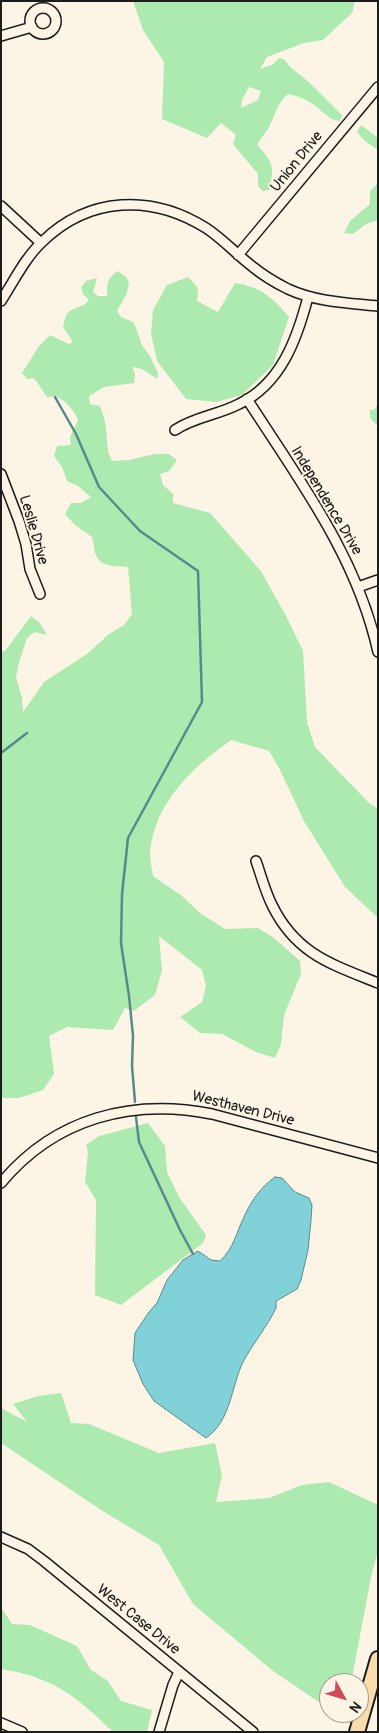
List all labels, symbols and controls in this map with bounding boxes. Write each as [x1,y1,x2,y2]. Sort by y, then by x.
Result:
street label: Union Drive [267,128,327,196]
street label: Independence Drive [286,443,366,559]
street label: Leslie Drive [14,493,52,567]
street label: Westhaven Drive [190,1088,296,1130]
street label: West Case Drive [93,1581,183,1659]
north arrow [319,1673,369,1723]
text: N [346,1698,365,1716]

